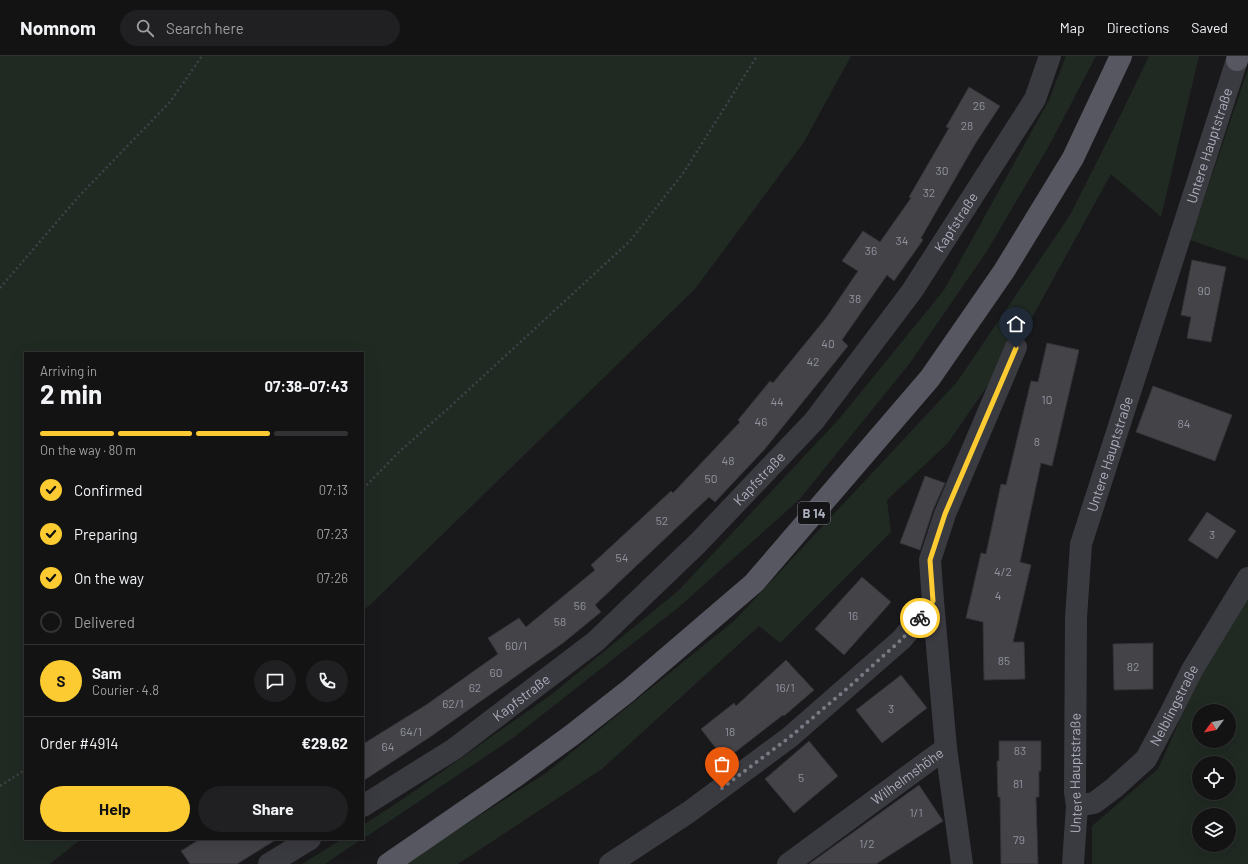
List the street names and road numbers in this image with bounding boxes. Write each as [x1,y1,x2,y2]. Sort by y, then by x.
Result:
street label: Untere Hauptstraße [1182,86,1235,205]
street label: Kapfstraße [930,189,981,255]
street label: Untere Hauptstraße [1083,394,1136,514]
street label: Kapfstraße [729,448,788,509]
road number: B 14 [798,502,830,524]
street label: Nelblingstraße [1146,661,1201,749]
street label: Kapfstraße [489,670,553,725]
street label: Untere Hauptstraße [1066,713,1085,834]
street label: Wilhelmshöhe [868,744,946,808]

